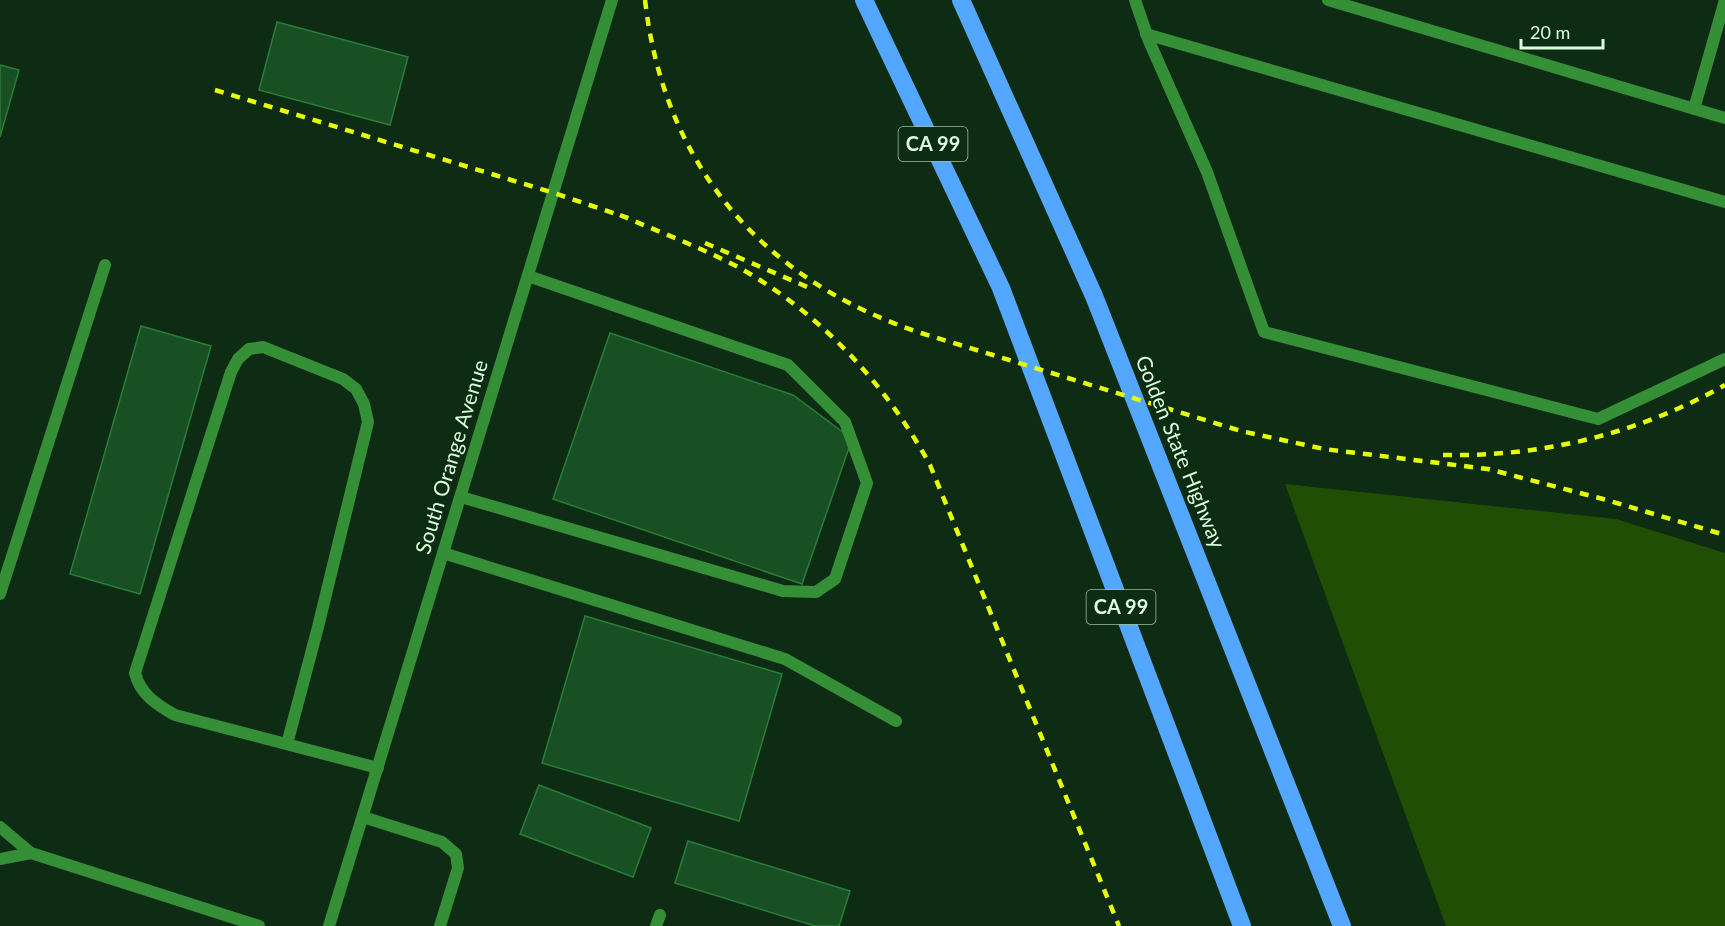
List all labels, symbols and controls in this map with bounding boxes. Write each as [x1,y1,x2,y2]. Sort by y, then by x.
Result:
scale bar [1521,12,1604,50]
text: 20 m [1530,21,1570,43]
road number: CA 99 [898,127,968,161]
street label: Golden State Highway [1131,351,1232,552]
street label: South Orange Avenue [409,356,492,557]
road number: CA 99 [1086,590,1156,624]

